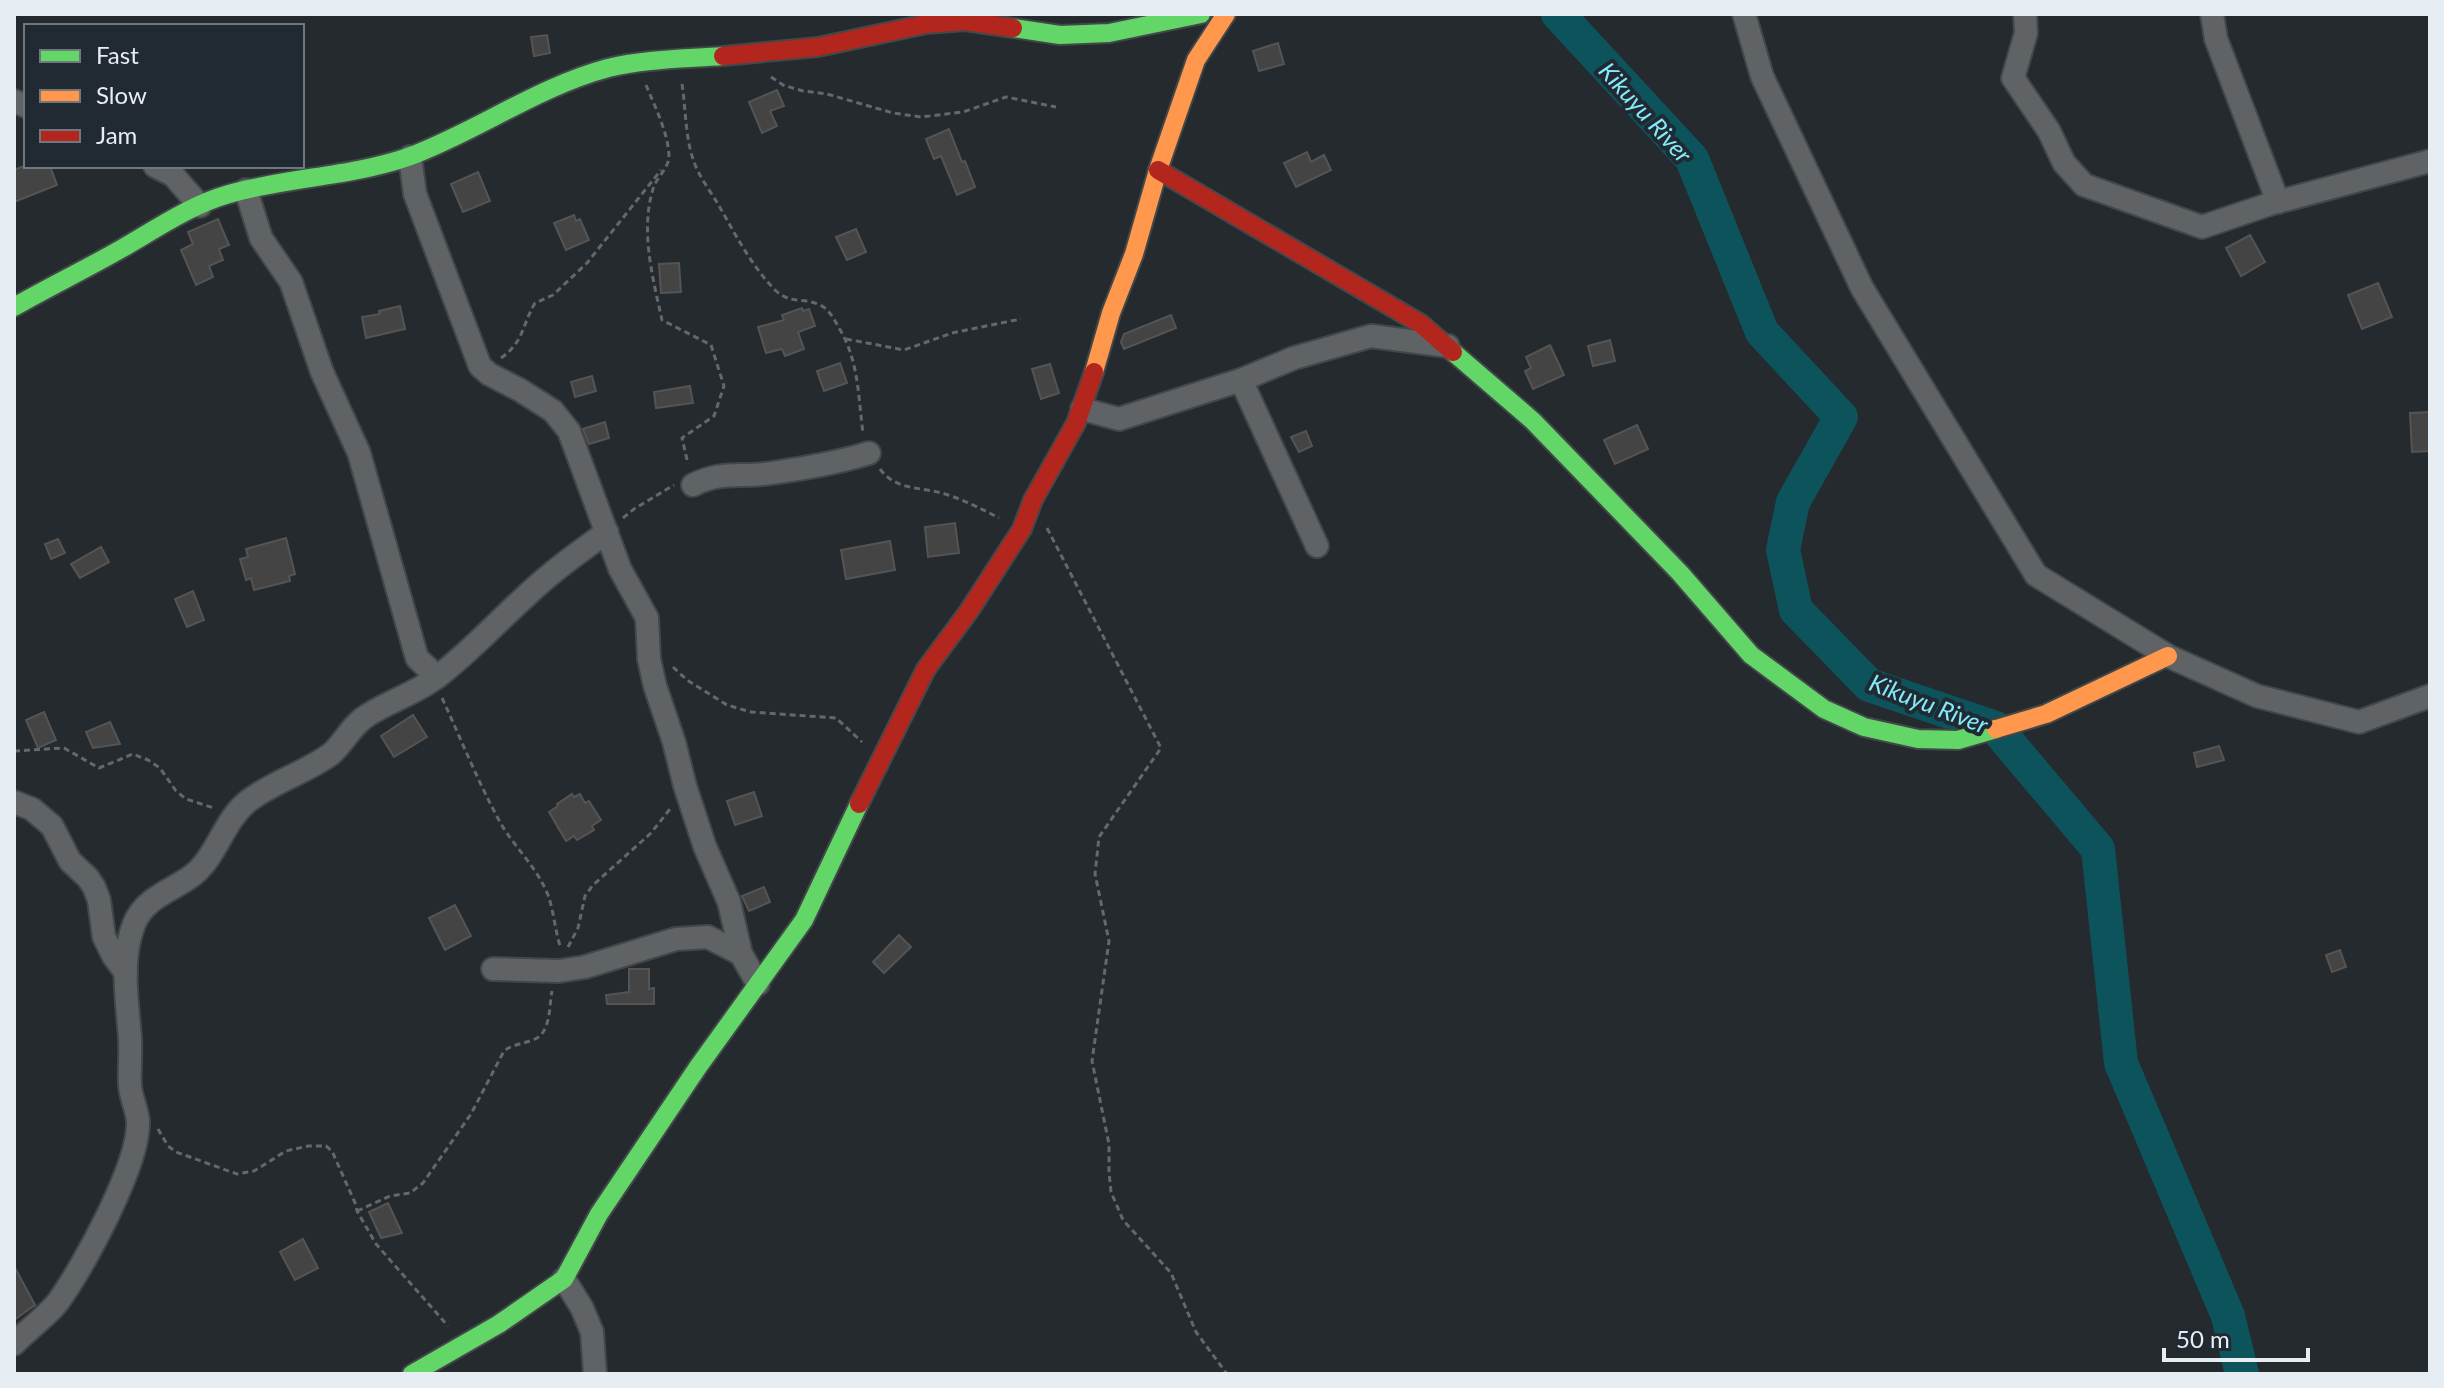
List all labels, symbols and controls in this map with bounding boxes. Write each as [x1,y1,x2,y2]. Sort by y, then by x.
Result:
legend [24,24,304,168]
text: Fast [96,40,139,69]
water label: Kikuyu River [1594,56,1699,169]
text: Slow [96,80,147,109]
text: Jam [96,120,137,149]
water label: Kikuyu River [1866,667,1993,739]
scale bar [2164,1312,2308,1362]
text: 50 m [2176,1324,2230,1353]

